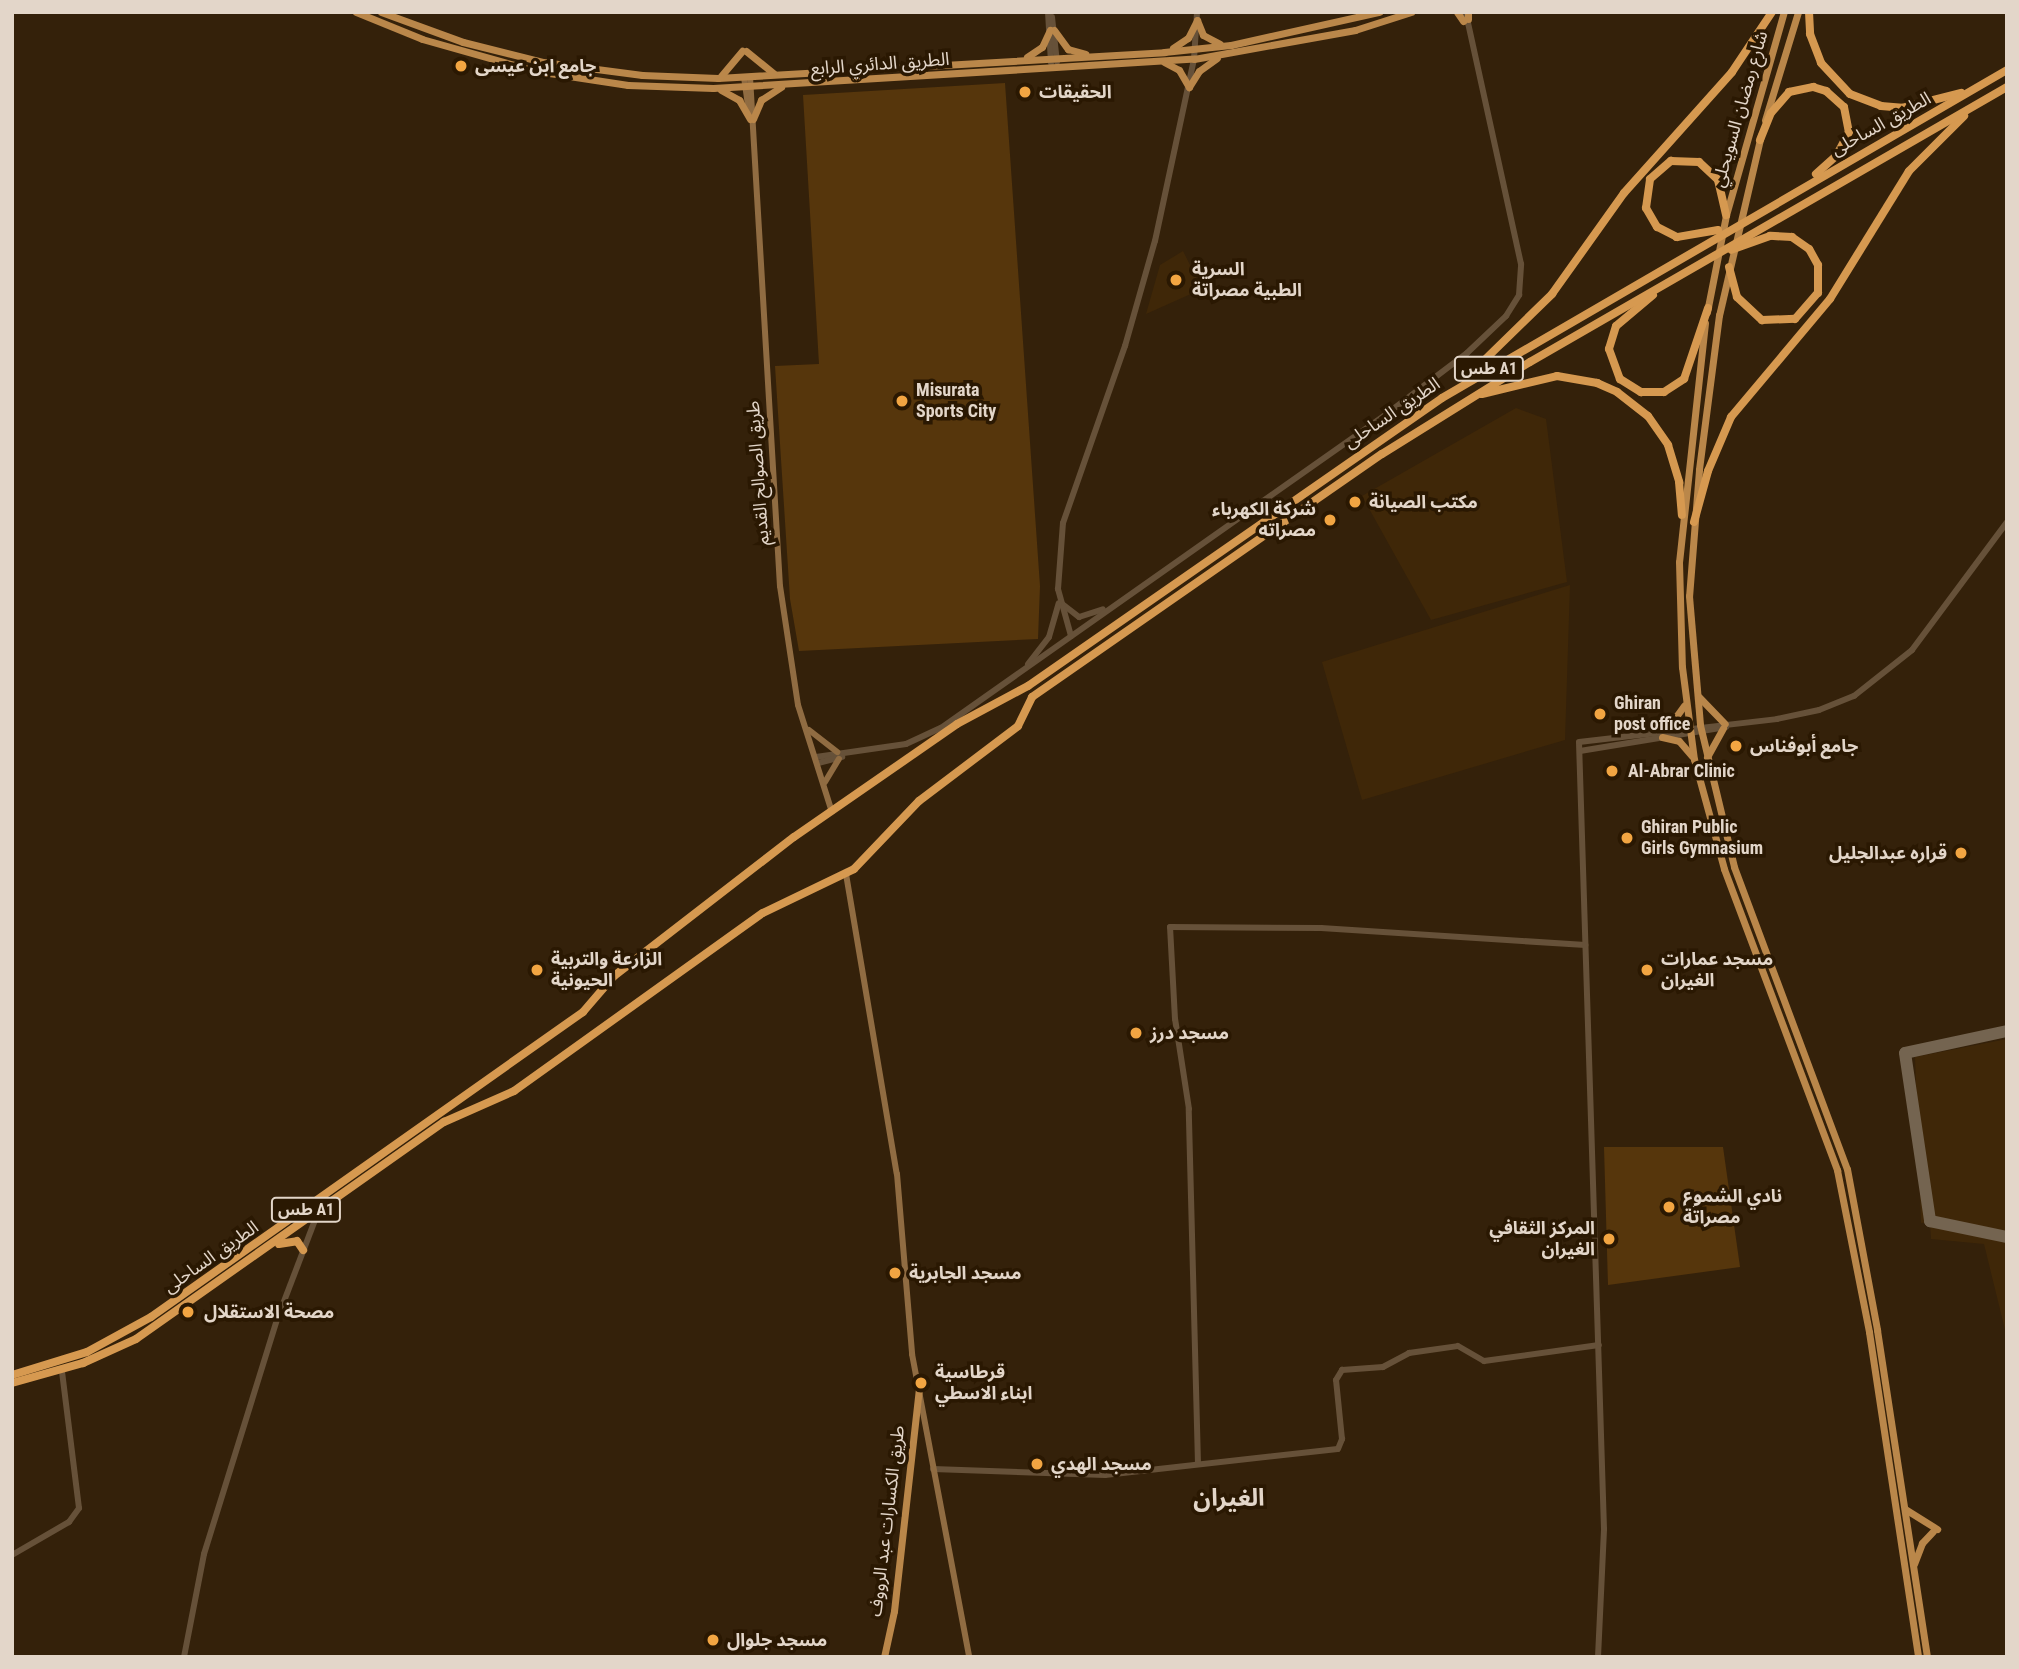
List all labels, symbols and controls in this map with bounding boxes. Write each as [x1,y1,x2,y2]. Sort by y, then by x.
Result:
street label: شارع رمضان السويحلي [1707,28,1773,190]
street label: الطريق الدائري الرابع [810,48,950,80]
place label: جامع ابن عيسى [475,55,596,77]
marker: جامع ابن عيسى [453,58,469,74]
place label: الحقيقات [1039,81,1112,103]
marker: الحقيقات [1017,84,1033,100]
street label: الطريق الساحلى [1827,88,1935,160]
place label: السرية الطبية مصراتة [1192,259,1302,302]
marker: السرية الطبية مصراتة [1166,270,1186,290]
road number: طس A1 [1452,356,1526,382]
street label: الطريق الساحلى [1340,373,1444,453]
place label: Misurata Sports City [916,380,996,422]
marker: Misurata Sports City [894,393,910,409]
street label: طريق الصوالح القديم [742,400,774,546]
place label: مكتب الصيانة [1369,491,1478,513]
marker: مكتب الصيانة [1347,494,1363,510]
place label: شركة الكهرباء مصراته [1212,499,1316,542]
marker: شركة الكهرباء مصراته [1322,512,1338,528]
place label: Ghiran post office [1614,693,1690,736]
marker: Ghiran post office [1592,706,1608,722]
place label: جامع أبوفناس [1750,735,1858,757]
marker: جامع أبوفناس [1728,738,1744,754]
place label: Al-Abrar Clinic [1628,760,1735,782]
marker: Al-Abrar Clinic [1602,761,1622,781]
place label: Ghiran Public Girls Gymnasium [1641,817,1763,860]
marker: Ghiran Public Girls Gymnasium [1619,830,1635,846]
place label: قراره عبدالجليل [1829,842,1947,864]
marker: قراره عبدالجليل [1953,845,1969,861]
place label: الزارعة والتربية الحيونية [551,949,662,992]
place label: مسجد عمارات الغيران [1661,949,1773,992]
marker: الزارعة والتربية الحيونية [529,962,545,978]
marker: مسجد عمارات الغيران [1639,962,1655,978]
place label: مسجد درز [1150,1022,1229,1044]
marker: مسجد درز [1128,1025,1144,1041]
place label: نادي الشموع مصراتة [1683,1186,1782,1228]
road number: طس A1 [269,1198,343,1222]
marker: نادي الشموع مصراتة [1661,1199,1677,1215]
street label: الطريق الساحلى [159,1216,263,1298]
place label: المركز الثقافي الغيران [1489,1218,1595,1260]
marker: المركز الثقافي الغيران [1601,1231,1617,1247]
place label: مسجد الجابرية [909,1262,1022,1284]
marker: مسجد الجابرية [887,1265,903,1281]
place label: مصحة الاستقلال [204,1301,334,1323]
marker: مصحة الاستقلال [178,1302,198,1322]
place label: قرطاسية ابناء الاسطي [935,1362,1032,1404]
marker: قرطاسية ابناء الاسطي [913,1375,929,1391]
street label: طريق الكسارات عبد الرووف [865,1424,909,1618]
place label: مسجد الهدي [1051,1453,1152,1475]
marker: مسجد الهدي [1029,1456,1045,1472]
district label: الغيران [1193,1485,1265,1513]
place label: مسجد جلوال [727,1629,827,1651]
marker: مسجد جلوال [705,1632,721,1648]

